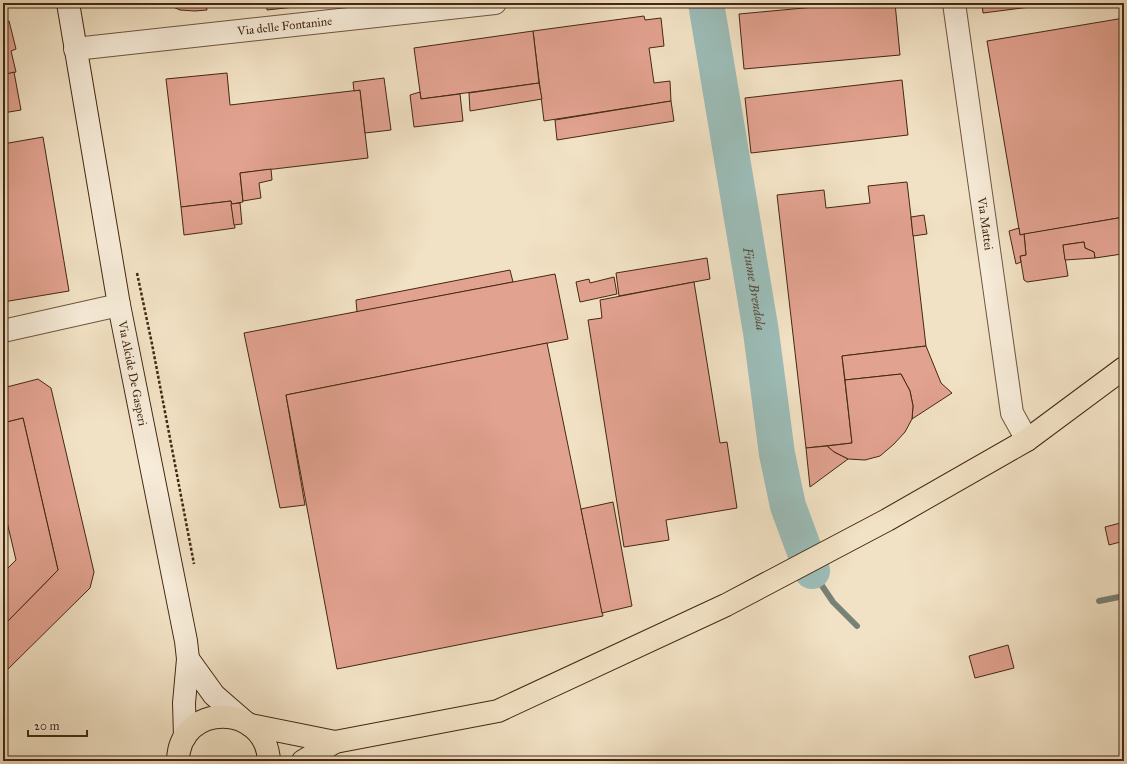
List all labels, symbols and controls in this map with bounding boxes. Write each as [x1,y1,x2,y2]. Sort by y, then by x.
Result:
street label: Via delle Fontanine [236,14,333,38]
street label: Via Mattei [974,195,996,252]
water label: Fiume Brendola [739,245,769,332]
street label: Via Alcide De Gasperi [115,319,150,428]
scale bar [28,712,87,738]
text: 20 m [34,719,60,733]

